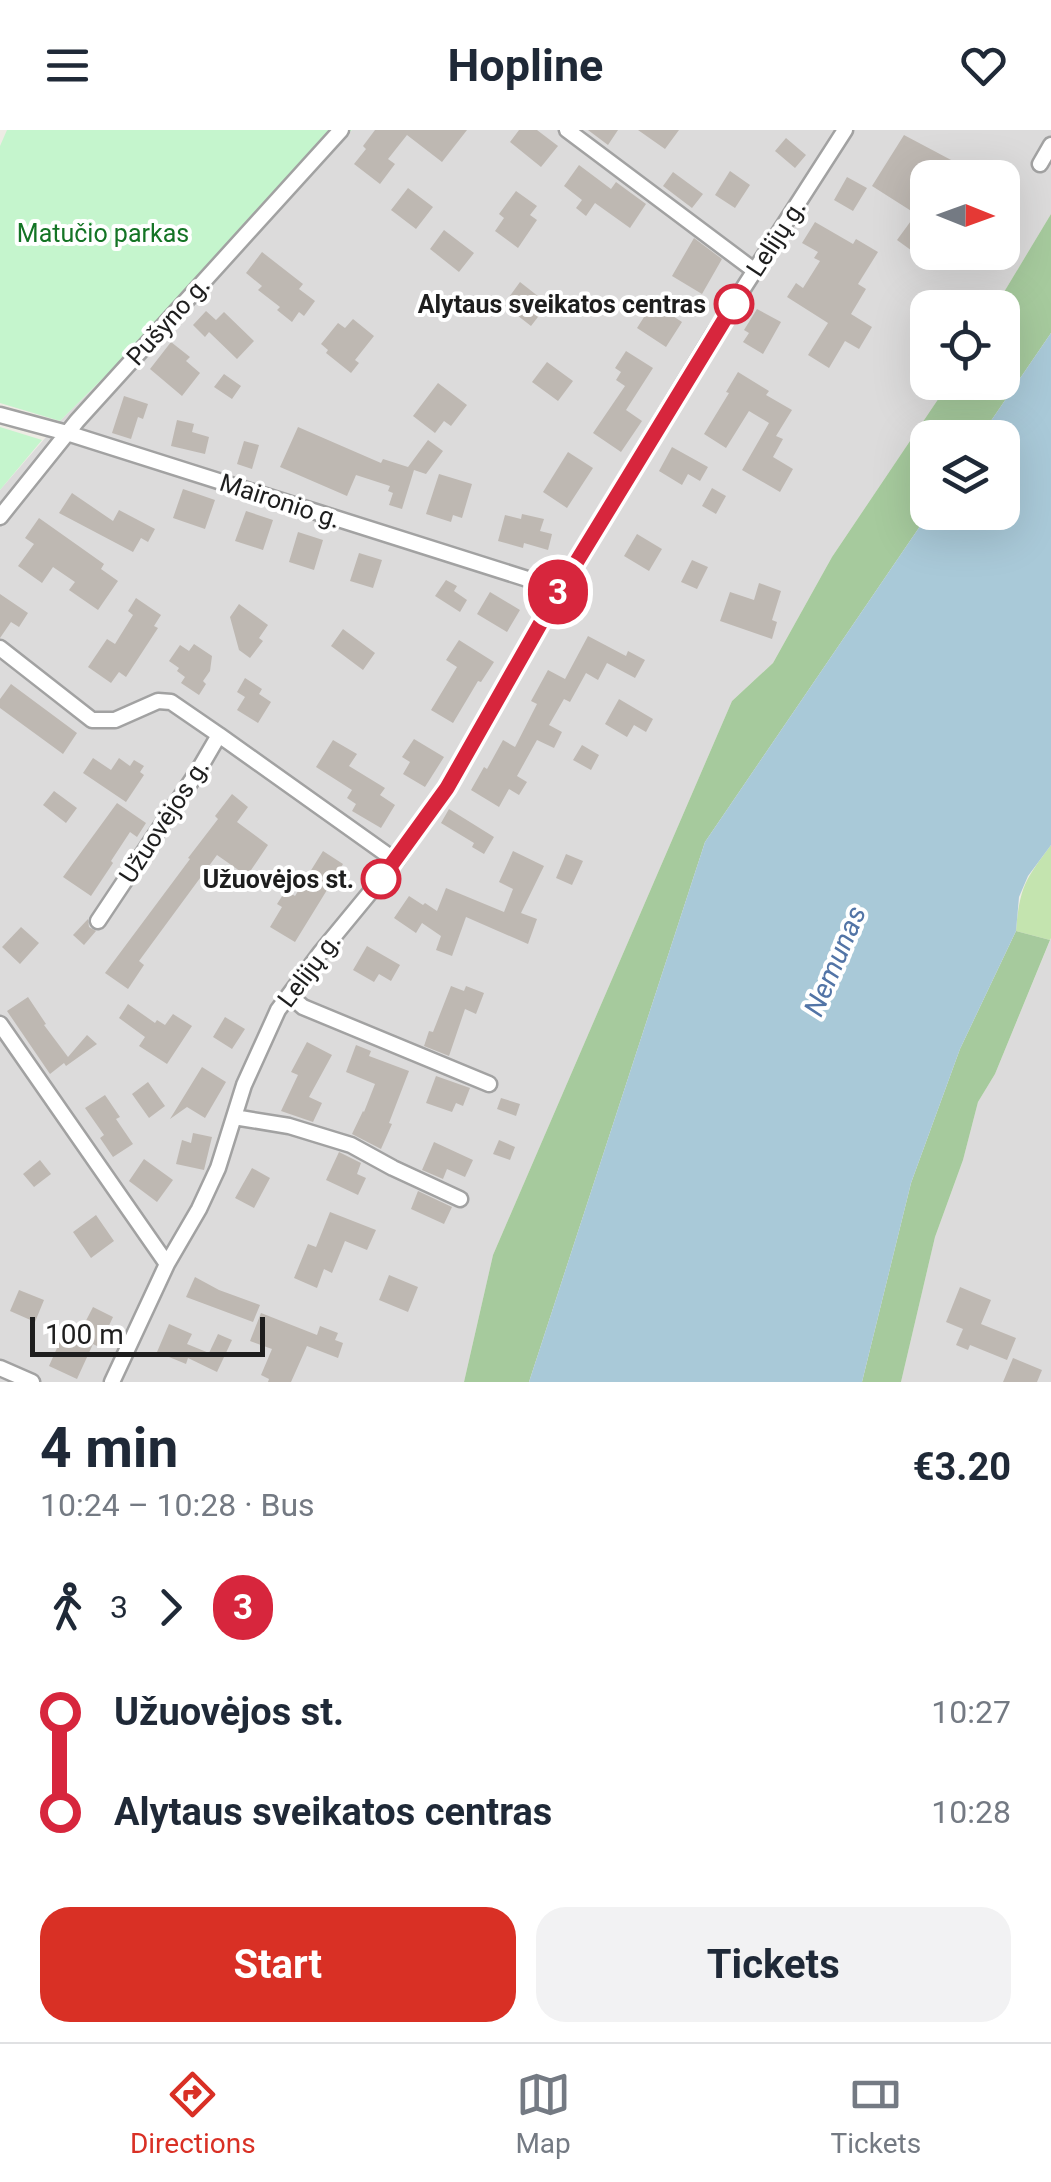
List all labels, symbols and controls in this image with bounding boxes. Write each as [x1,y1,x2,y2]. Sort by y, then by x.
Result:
icon: menu [40,38,95,93]
icon: heart [956,38,1011,93]
text: Hopline [448,39,603,92]
north arrow [910,160,1020,270]
map controls [910,160,1020,530]
street label: Lelijų g. [741,194,811,282]
park label: Matučio parkas [17,219,189,248]
street label: Pušyno g. [121,271,215,371]
marker: Alytaus sveikatos centras [715,285,753,323]
place label: Alytaus sveikatos centras [418,290,706,319]
button: locate [910,290,1020,400]
button: layers [910,420,1020,530]
street label: Maironio g. [216,468,344,534]
line badge: 3 [526,560,590,624]
text: 3 [548,572,568,613]
street label: Užuovėjos g. [113,754,215,888]
marker: Užuovėjos st. [362,860,400,898]
place label: Užuovėjos st. [203,865,354,894]
water label: Nemunas [797,901,873,1021]
street label: Lelijų g. [272,927,346,1013]
scale bar [30,1312,265,1356]
text: 100 m [45,1318,124,1351]
text: 4 min [40,1416,178,1480]
text: €3.20 [913,1445,1011,1489]
text: 10:24 – 10:28 · Bus [40,1486,315,1524]
icon: walk [40,1580,95,1635]
icon: forward [143,1580,198,1635]
text: 3 [233,1587,253,1628]
text: 3 [110,1588,128,1626]
text: Užuovėjos st. [114,1690,344,1734]
text: 10:27 [931,1693,1011,1731]
text: Alytaus sveikatos centras [114,1790,552,1834]
text: 10:28 [931,1793,1011,1831]
button: Start [40,1907,516,2022]
button: Tickets [536,1907,1011,2022]
tab: Directions [130,2067,256,2160]
tab: Map [515,2067,571,2160]
tab: Tickets [831,2067,921,2160]

